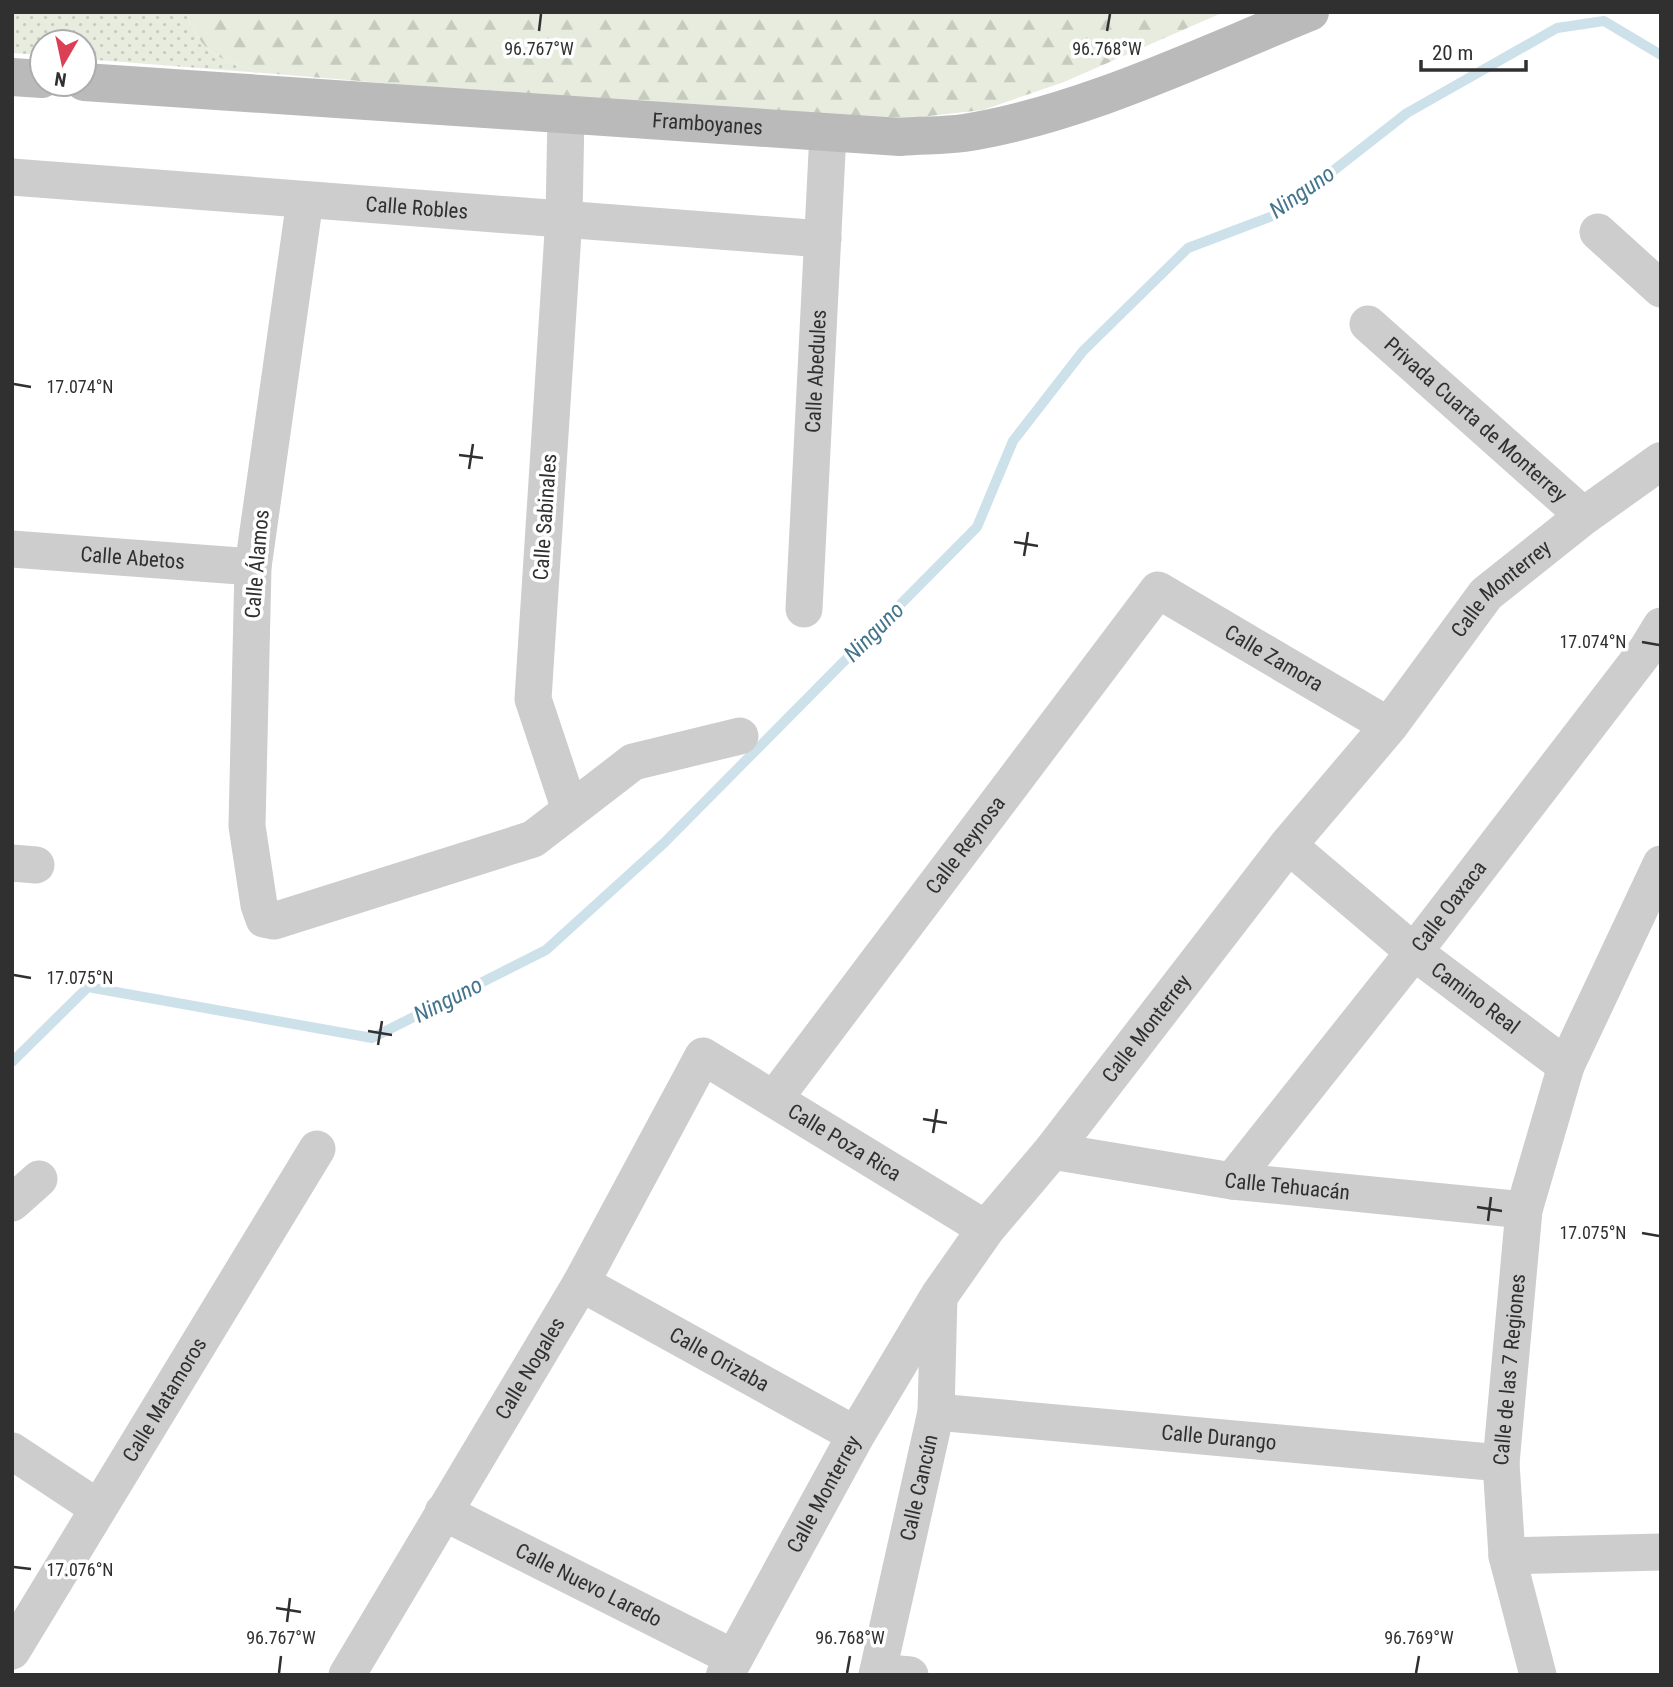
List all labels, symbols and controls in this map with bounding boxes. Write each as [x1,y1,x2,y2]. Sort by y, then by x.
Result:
north arrow [28,28,98,98]
scale bar [1421,28,1526,72]
text: 96.767°W [504,38,574,59]
text: 96.768°W [1072,38,1142,59]
text: 20 m [1432,41,1473,65]
text: N [53,67,68,92]
street label: Framboyanes [652,108,764,140]
water label: Ninguno [1264,160,1340,224]
street label: Calle Robles [365,192,469,224]
street label: Calle Abedules [801,309,831,434]
street label: Privada Cuarta de Monterrey [1379,332,1572,507]
text: 17.074°N [46,376,114,397]
street label: Calle Sabinales [529,453,561,581]
street label: Calle Álamos [240,509,274,619]
street label: Calle Monterrey [1446,535,1556,642]
street label: Calle Abetos [80,542,186,574]
water label: Ninguno [838,596,910,668]
street label: Calle Zamora [1220,620,1327,696]
text: 17.074°N [1559,631,1627,652]
street label: Calle Reynosa [921,791,1010,899]
street label: Calle Oaxaca [1407,856,1491,957]
street label: Camino Real [1427,957,1524,1039]
text: 17.075°N [46,967,114,988]
street label: Calle Monterrey [1097,970,1196,1087]
water label: Ninguno [409,971,487,1029]
street label: Calle Poza Rica [784,1099,905,1186]
street label: Calle Tehuacán [1223,1168,1351,1205]
text: 17.075°N [1559,1222,1627,1243]
street label: Calle de las 7 Regiones [1489,1273,1530,1466]
street label: Calle Nogales [490,1313,570,1424]
street label: Calle Orizaba [665,1322,773,1397]
street label: Calle Matamoros [118,1333,212,1466]
street label: Calle Durango [1160,1420,1277,1455]
street label: Calle Monterrey [782,1431,866,1557]
street label: Calle Cancún [895,1432,943,1543]
street label: Calle Nuevo Laredo [512,1538,666,1632]
text: 17.076°N [46,1559,114,1580]
text: 96.767°W [246,1627,316,1648]
text: 96.768°W [815,1627,885,1648]
text: 96.769°W [1384,1627,1454,1648]

